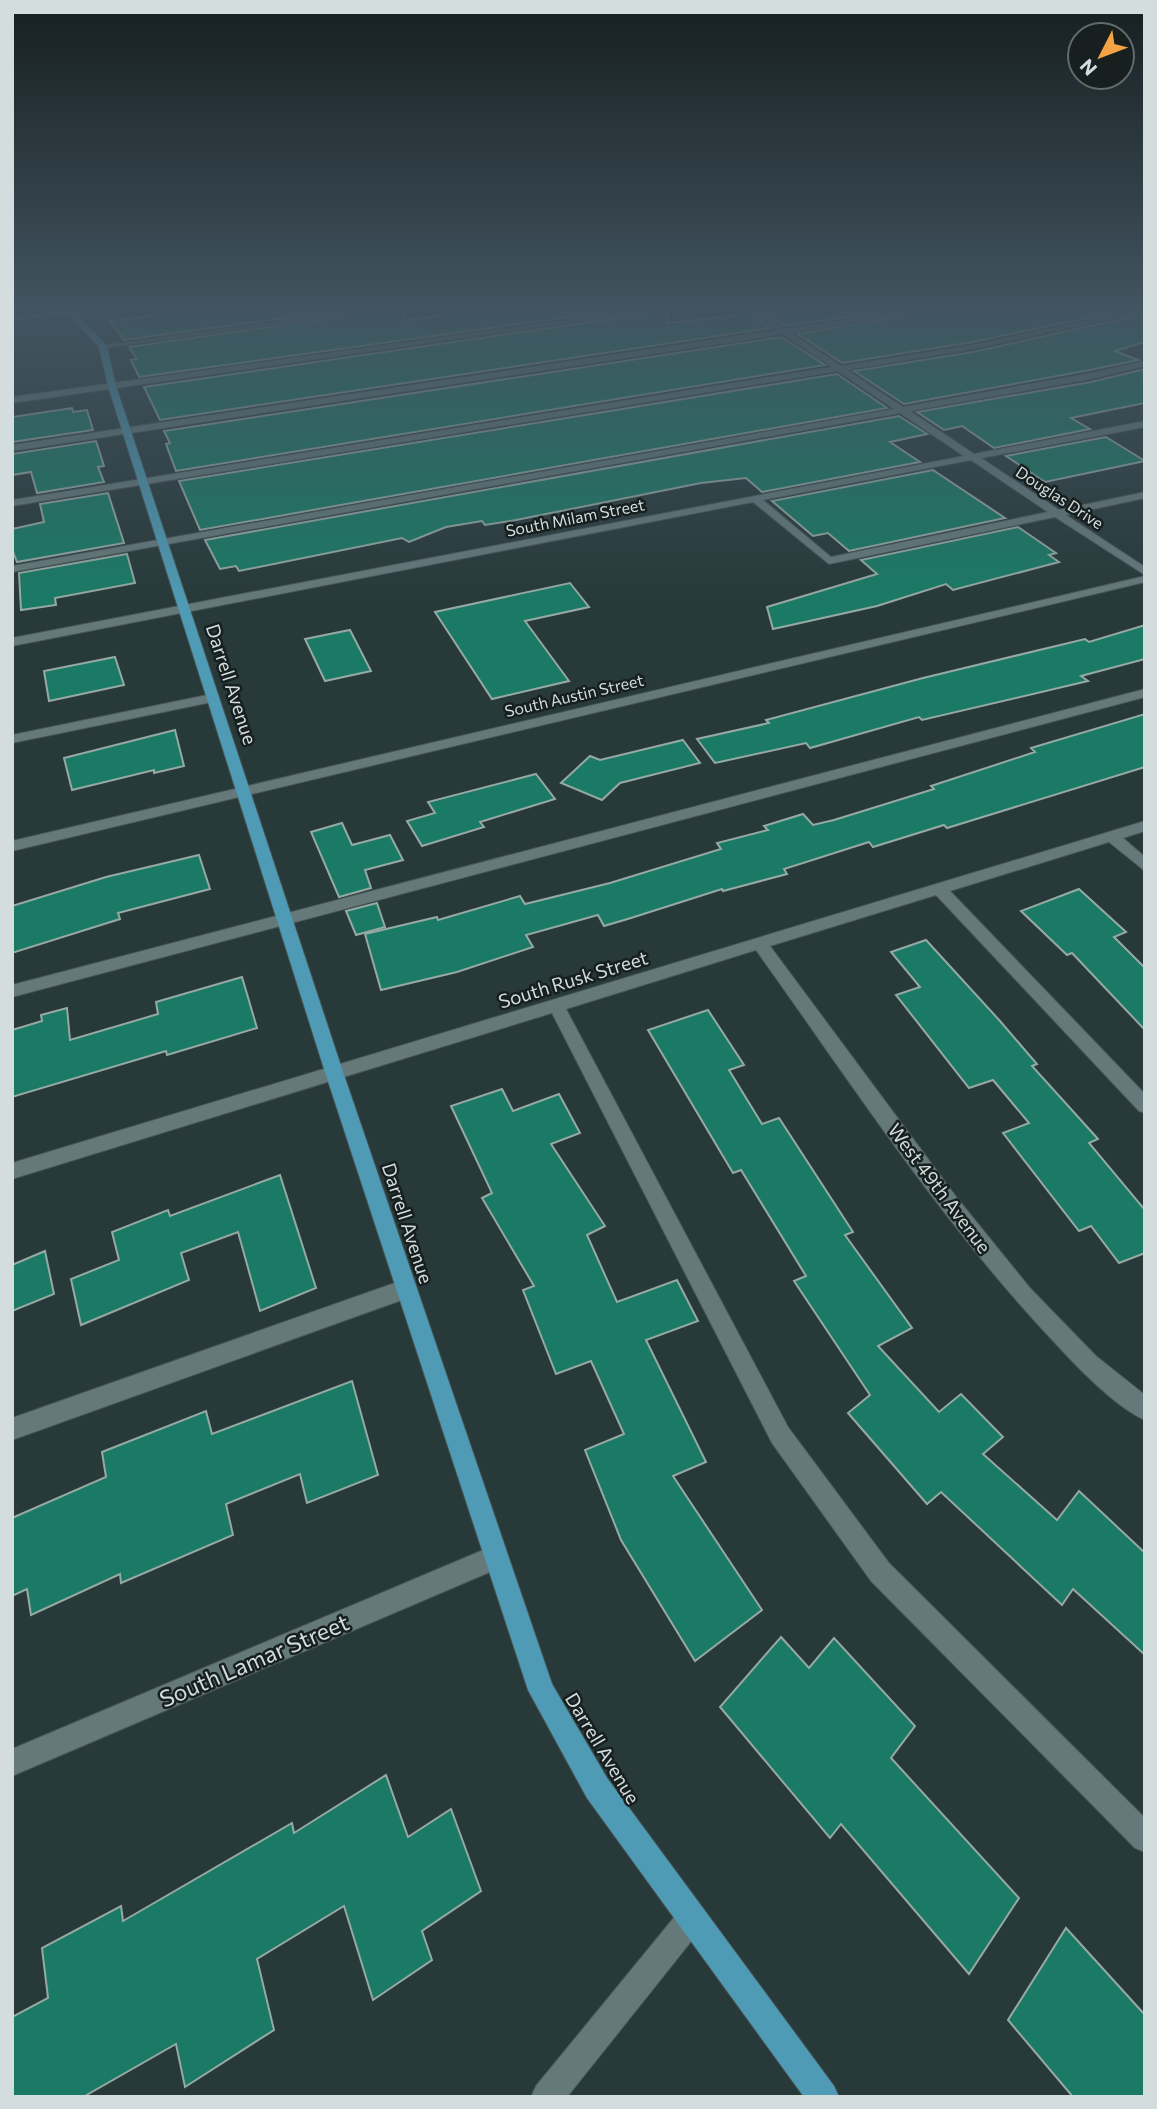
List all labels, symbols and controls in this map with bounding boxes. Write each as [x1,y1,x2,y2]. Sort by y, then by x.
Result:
north arrow [1066,21,1136,91]
text: N [1075,55,1101,81]
street label: Douglas Drive [1013,462,1107,532]
street label: South Milam Street [504,494,646,540]
street label: Darrell Avenue [202,621,262,747]
street label: South Austin Street [503,670,646,720]
street label: South Rusk Street [496,945,651,1013]
street label: West 49th Avenue [884,1119,996,1257]
street label: Darrell Avenue [378,1160,438,1286]
street label: South Lamar Street [155,1607,353,1713]
street label: Darrell Avenue [561,1688,645,1808]

